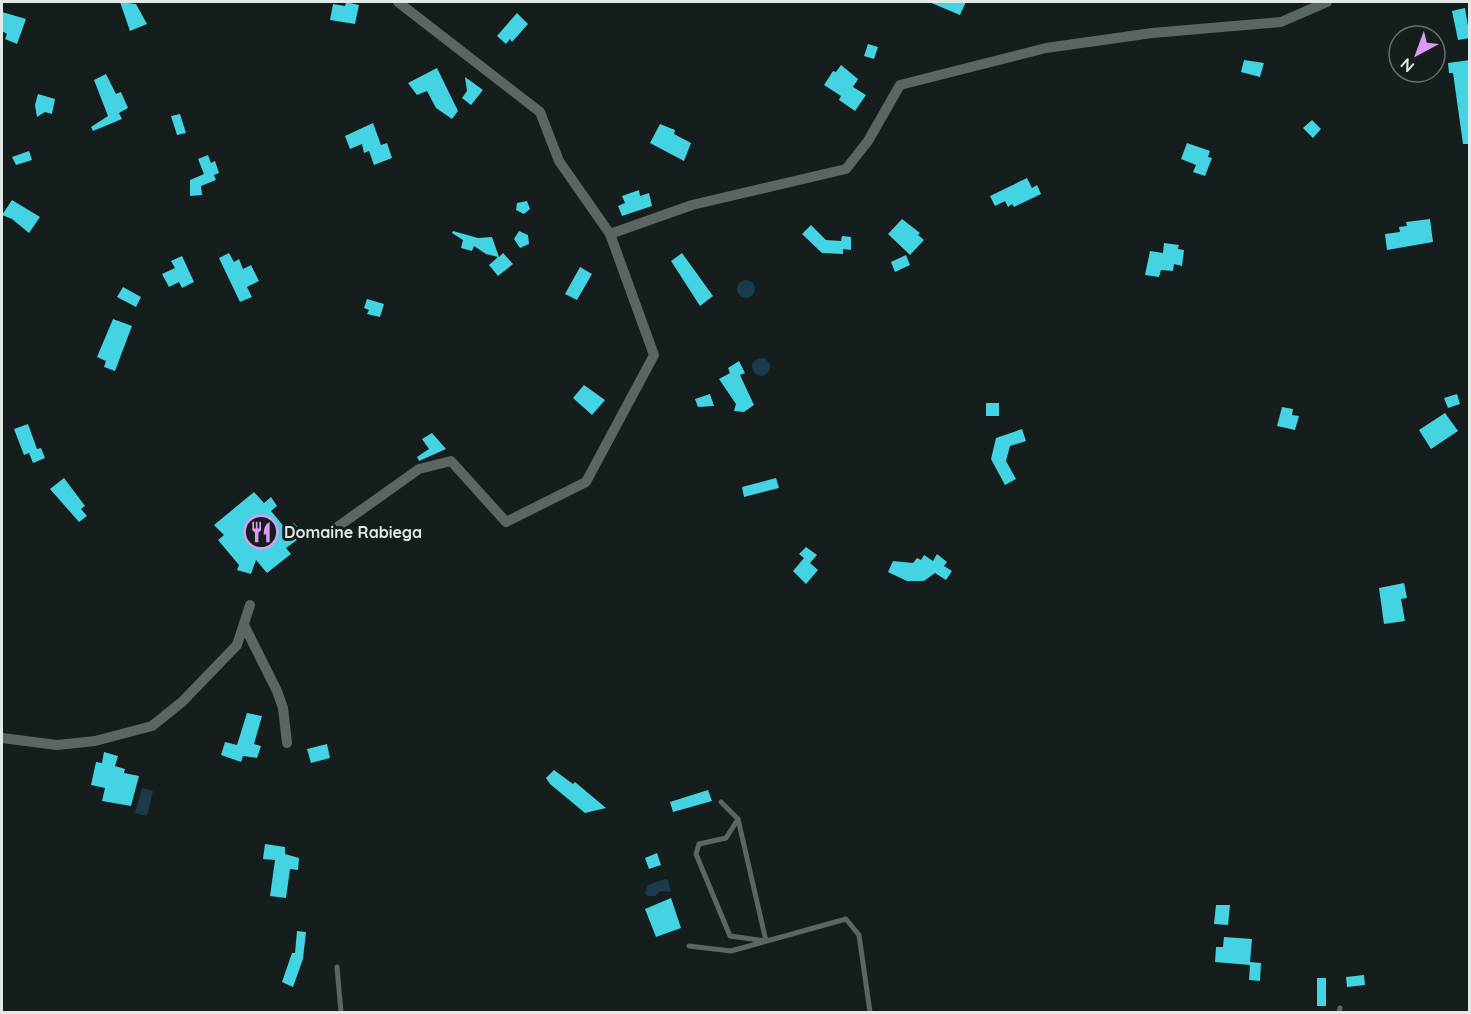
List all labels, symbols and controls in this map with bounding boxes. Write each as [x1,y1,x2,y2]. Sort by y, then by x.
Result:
north arrow [1387,24,1447,84]
text: N [1396,54,1418,77]
restaurant icon: Domaine Rabiega [243,514,279,550]
place label: Domaine Rabiega [284,522,422,542]

